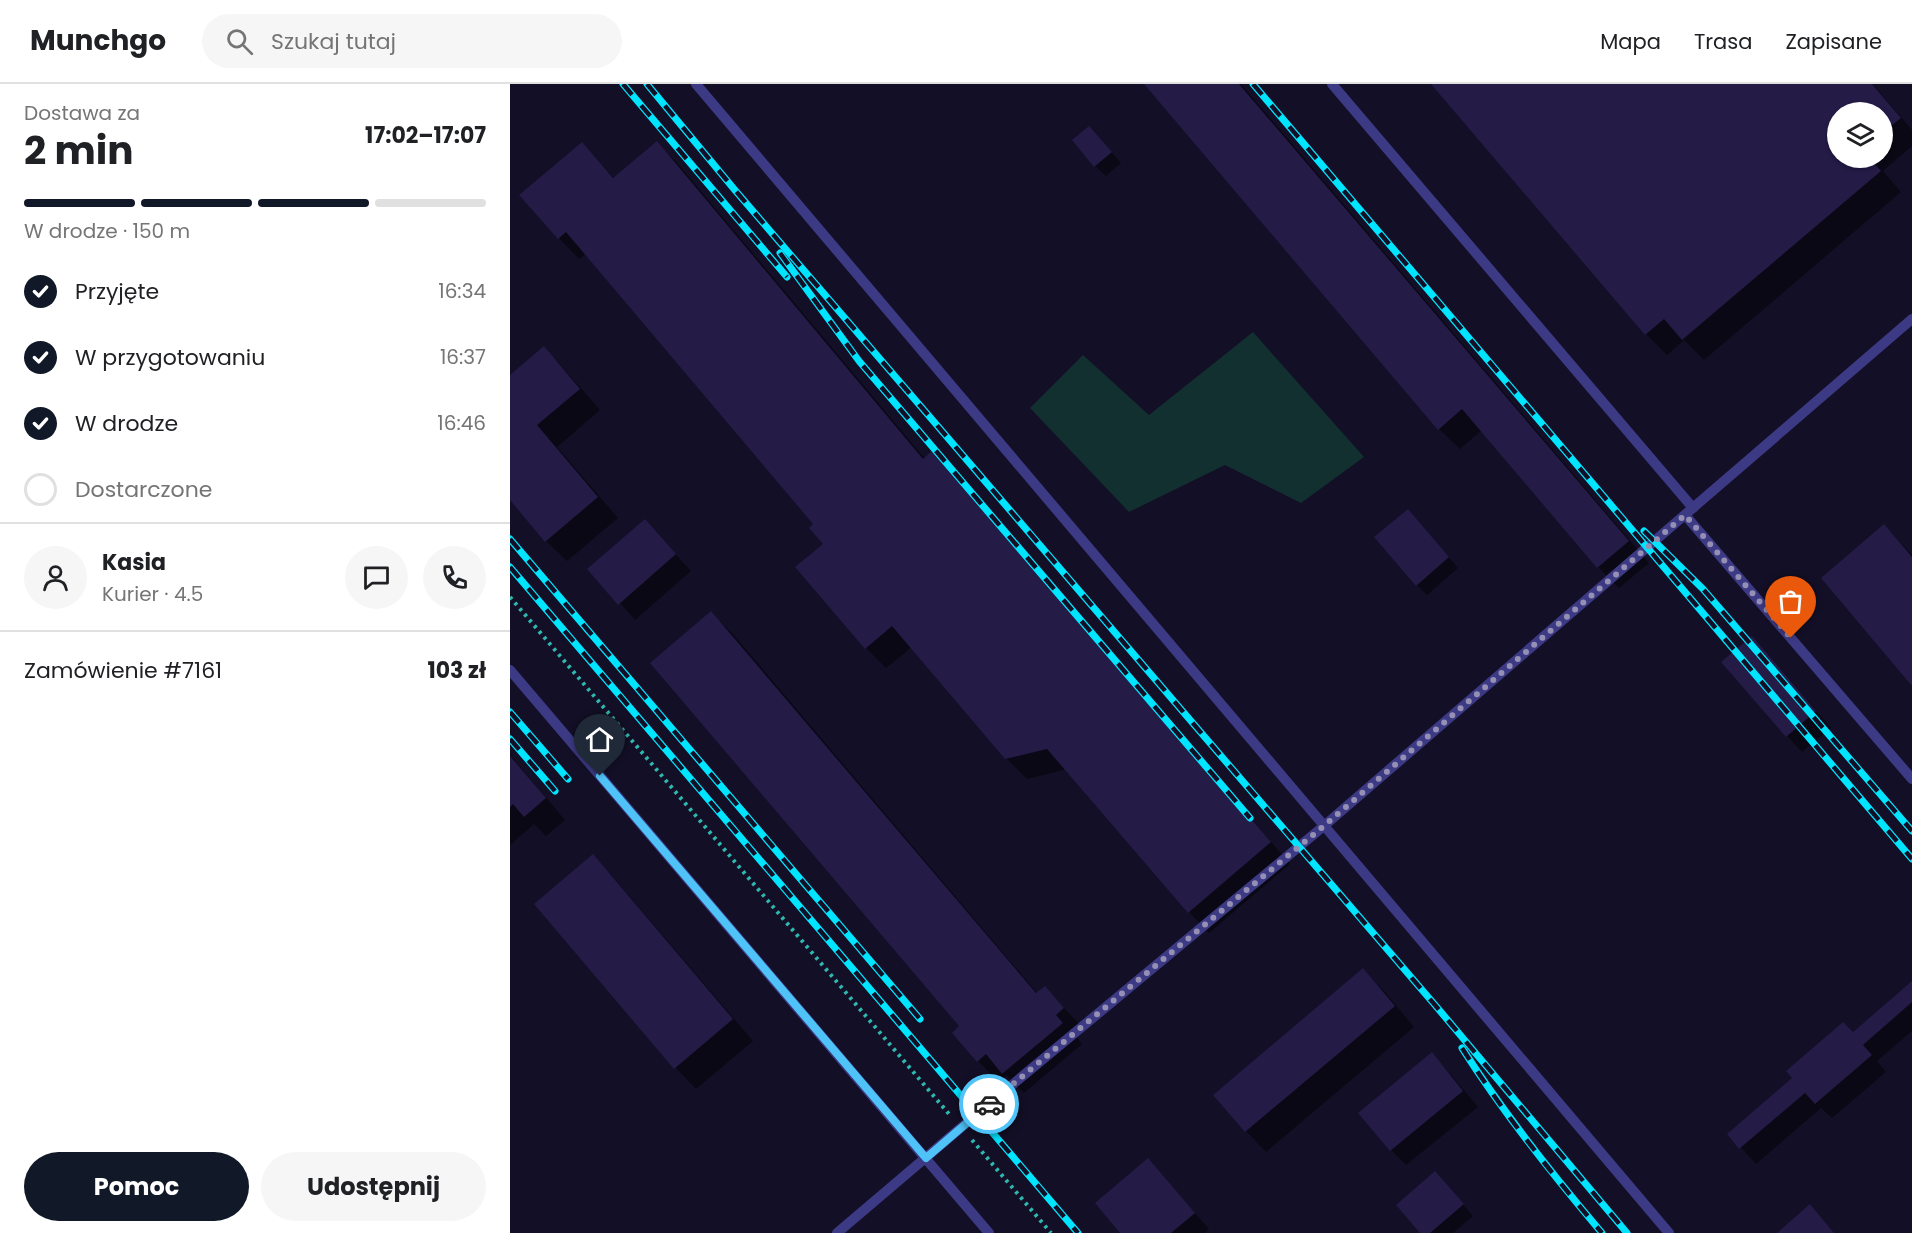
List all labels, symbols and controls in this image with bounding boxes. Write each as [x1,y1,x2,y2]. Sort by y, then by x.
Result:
search box [202,14,622,68]
text: Munchgo [30,21,166,60]
icon: search [223,25,256,58]
text: Szukaj tutaj [271,26,396,57]
text: Mapa [1600,27,1661,56]
text: Trasa [1694,27,1752,56]
text: Zapisane [1785,27,1882,56]
text: Dostawa za [24,99,140,127]
map controls [1827,102,1893,168]
button: layers [1827,102,1893,168]
text: 17:02–17:07 [365,120,486,151]
text: 2 min [24,123,134,178]
text: W drodze · 150 m [24,217,190,245]
icon: check [24,275,57,308]
text: Przyjęte [75,276,159,307]
text: 16:34 [438,277,486,305]
icon: check [24,341,57,374]
text: W przygotowaniu [75,342,265,373]
text: 16:37 [440,343,486,371]
icon: check [24,407,57,440]
text: W drodze [75,408,178,439]
text: 16:46 [437,409,486,437]
text: Dostarczone [75,474,212,505]
button: person [24,546,87,609]
button: chat [345,546,408,609]
button: phone [423,546,486,609]
text: Kasia [102,547,166,578]
pin [1765,576,1816,638]
text: Kurier · 4.5 [102,580,203,608]
icon: bag [1774,585,1807,618]
text: Zamówienie #7161 [24,655,222,686]
text: 103 zł [427,655,486,686]
pin [574,714,625,776]
icon: home [583,723,616,756]
courier [959,1074,1019,1134]
icon: car [973,1088,1006,1121]
button: Pomoc [24,1152,249,1221]
button: Udostępnij [261,1152,486,1221]

